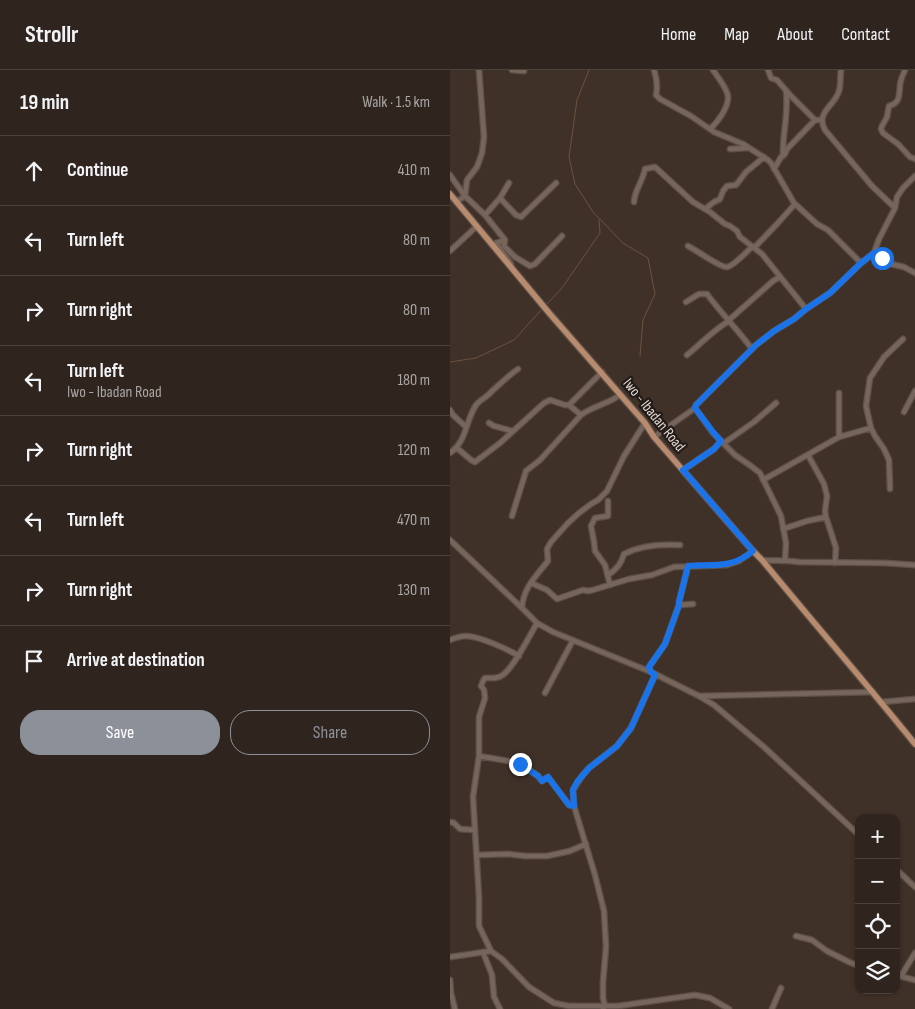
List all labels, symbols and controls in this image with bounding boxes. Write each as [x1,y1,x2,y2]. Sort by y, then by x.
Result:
text: Strollr [25,20,79,49]
text: Home [661,24,696,45]
text: Map [724,24,749,45]
text: About [777,24,813,45]
text: Contact [841,24,890,45]
text: 19 min [20,90,69,115]
text: Walk · 1.5 km [362,93,430,112]
icon: ahead [20,157,48,185]
text: Continue [67,159,128,182]
text: 410 m [398,161,430,180]
icon: left [20,227,48,255]
text: Turn left [67,229,124,252]
text: 80 m [403,231,430,250]
route start [871,247,894,270]
icon: right [20,297,48,325]
text: Turn right [67,299,132,322]
text: 80 m [403,301,430,320]
text: Turn left [67,360,124,383]
icon: left [20,367,48,395]
text: 180 m [397,371,430,390]
street label: Iwo - Ibadan Road [619,375,689,455]
text: Iwo - Ibadan Road [67,383,162,402]
icon: right [20,437,48,465]
text: Turn right [67,439,132,462]
text: 120 m [398,441,430,460]
icon: left [20,507,48,535]
text: Turn left [67,509,124,532]
text: 470 m [397,511,430,530]
icon: right [20,577,48,605]
text: Turn right [67,579,132,602]
text: 130 m [398,581,430,600]
icon: arrive [20,647,48,675]
text: Arrive at destination [67,649,205,672]
button: Save [20,710,220,755]
button: Share [230,710,430,755]
route end [509,753,532,776]
map controls [855,814,900,994]
button: + [855,814,900,859]
button: − [855,859,900,904]
button: locate [855,904,900,949]
button: layers [855,949,900,994]

